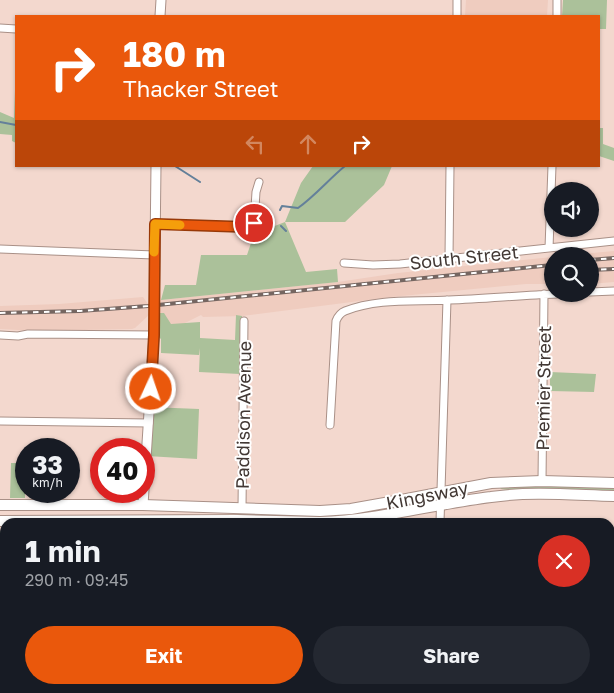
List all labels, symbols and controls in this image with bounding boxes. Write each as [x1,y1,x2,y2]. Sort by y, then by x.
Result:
text: 180 m [123,33,226,75]
icon: right [40,35,105,100]
text: Thacker Street [123,75,279,102]
icon: left [241,130,269,158]
icon: ahead [294,130,322,158]
icon: right [347,130,375,158]
map controls [544,182,599,302]
button: sound [544,182,599,237]
pin [233,202,275,244]
icon: arrive [240,209,268,237]
street label: South Street [409,240,519,274]
button: search [544,247,599,302]
street label: Premier Street [531,325,555,451]
street label: Paddison Avenue [231,341,255,489]
position arrow [124,362,176,414]
speed limit sign: 40 [90,438,155,503]
text: 33 [32,449,63,480]
text: km/h [32,475,63,490]
street label: Kingsway [384,476,470,514]
text: 1 min [25,533,101,569]
button: close [538,535,590,587]
text: 290 m · 09:45 [25,570,128,590]
button: Exit [25,626,303,684]
button: Share [313,626,590,684]

